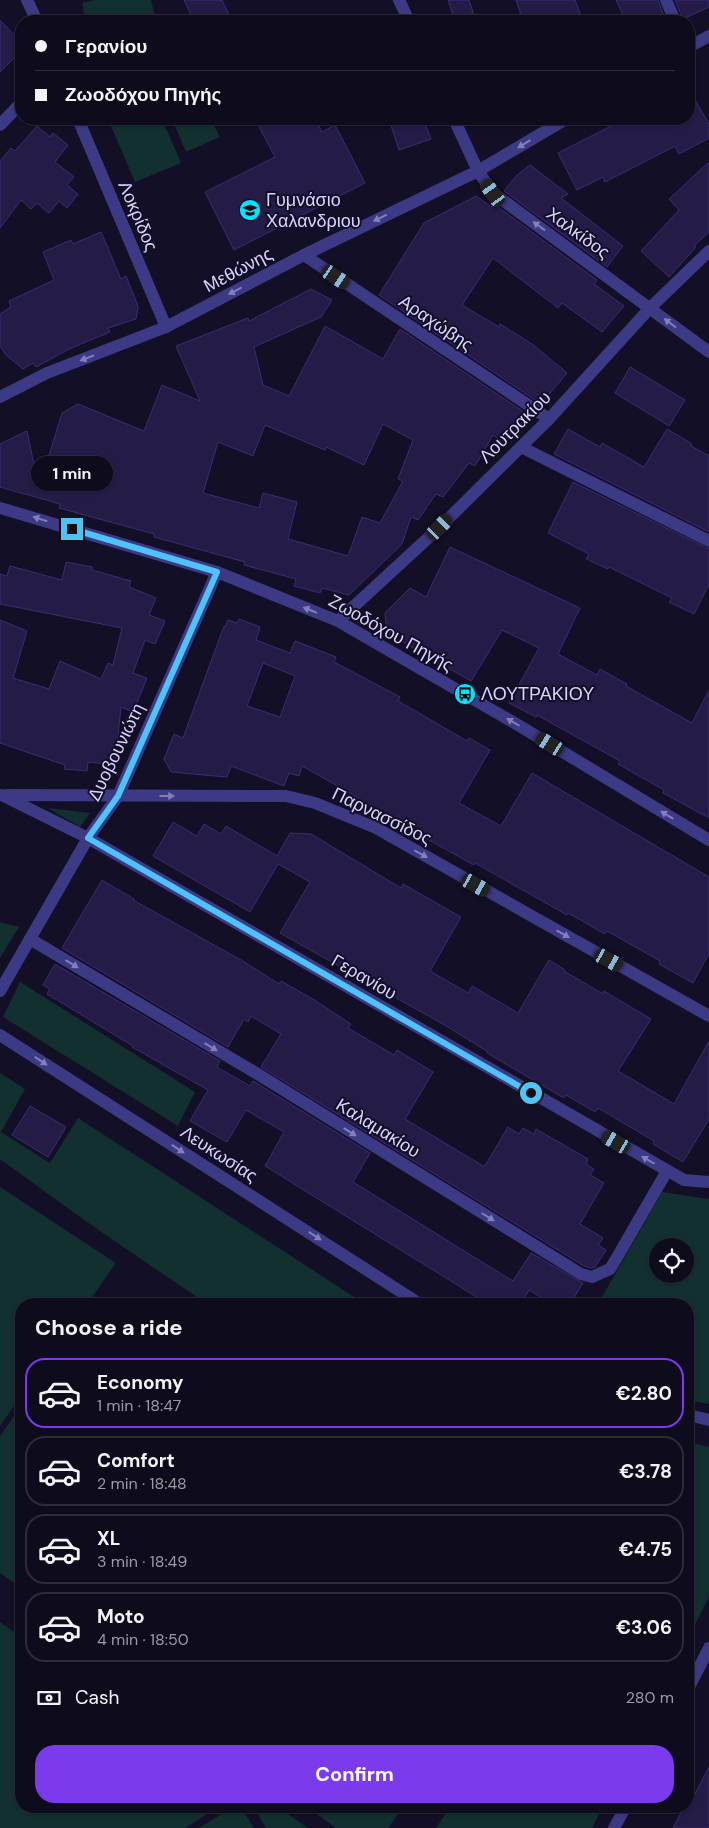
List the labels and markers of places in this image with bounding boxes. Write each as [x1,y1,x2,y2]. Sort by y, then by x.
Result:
place label: Γυμνάσιο Χαλανδριου [266,188,361,233]
school or university icon: Γυμνάσιο Χαλανδριου [238,198,262,222]
bus stop icon: ΛΟΥΤΡΑΚΙΟΥ [453,682,477,706]
place label: ΛΟΥΤΡΑΚΙΟΥ [481,682,594,706]

